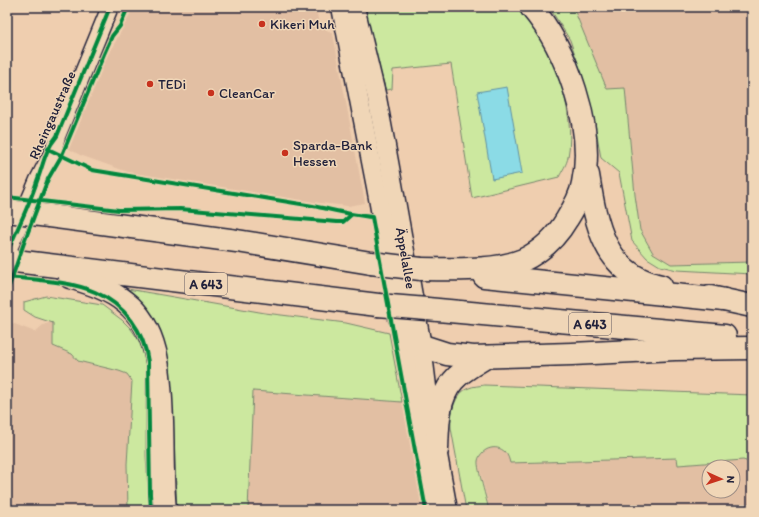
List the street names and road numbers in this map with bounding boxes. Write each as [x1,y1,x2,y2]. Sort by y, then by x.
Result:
street label: Rheingaustraße [25,68,80,162]
street label: Äppelallee [392,226,419,290]
road number: A 643 [185,273,227,295]
road number: A 643 [569,313,611,335]

